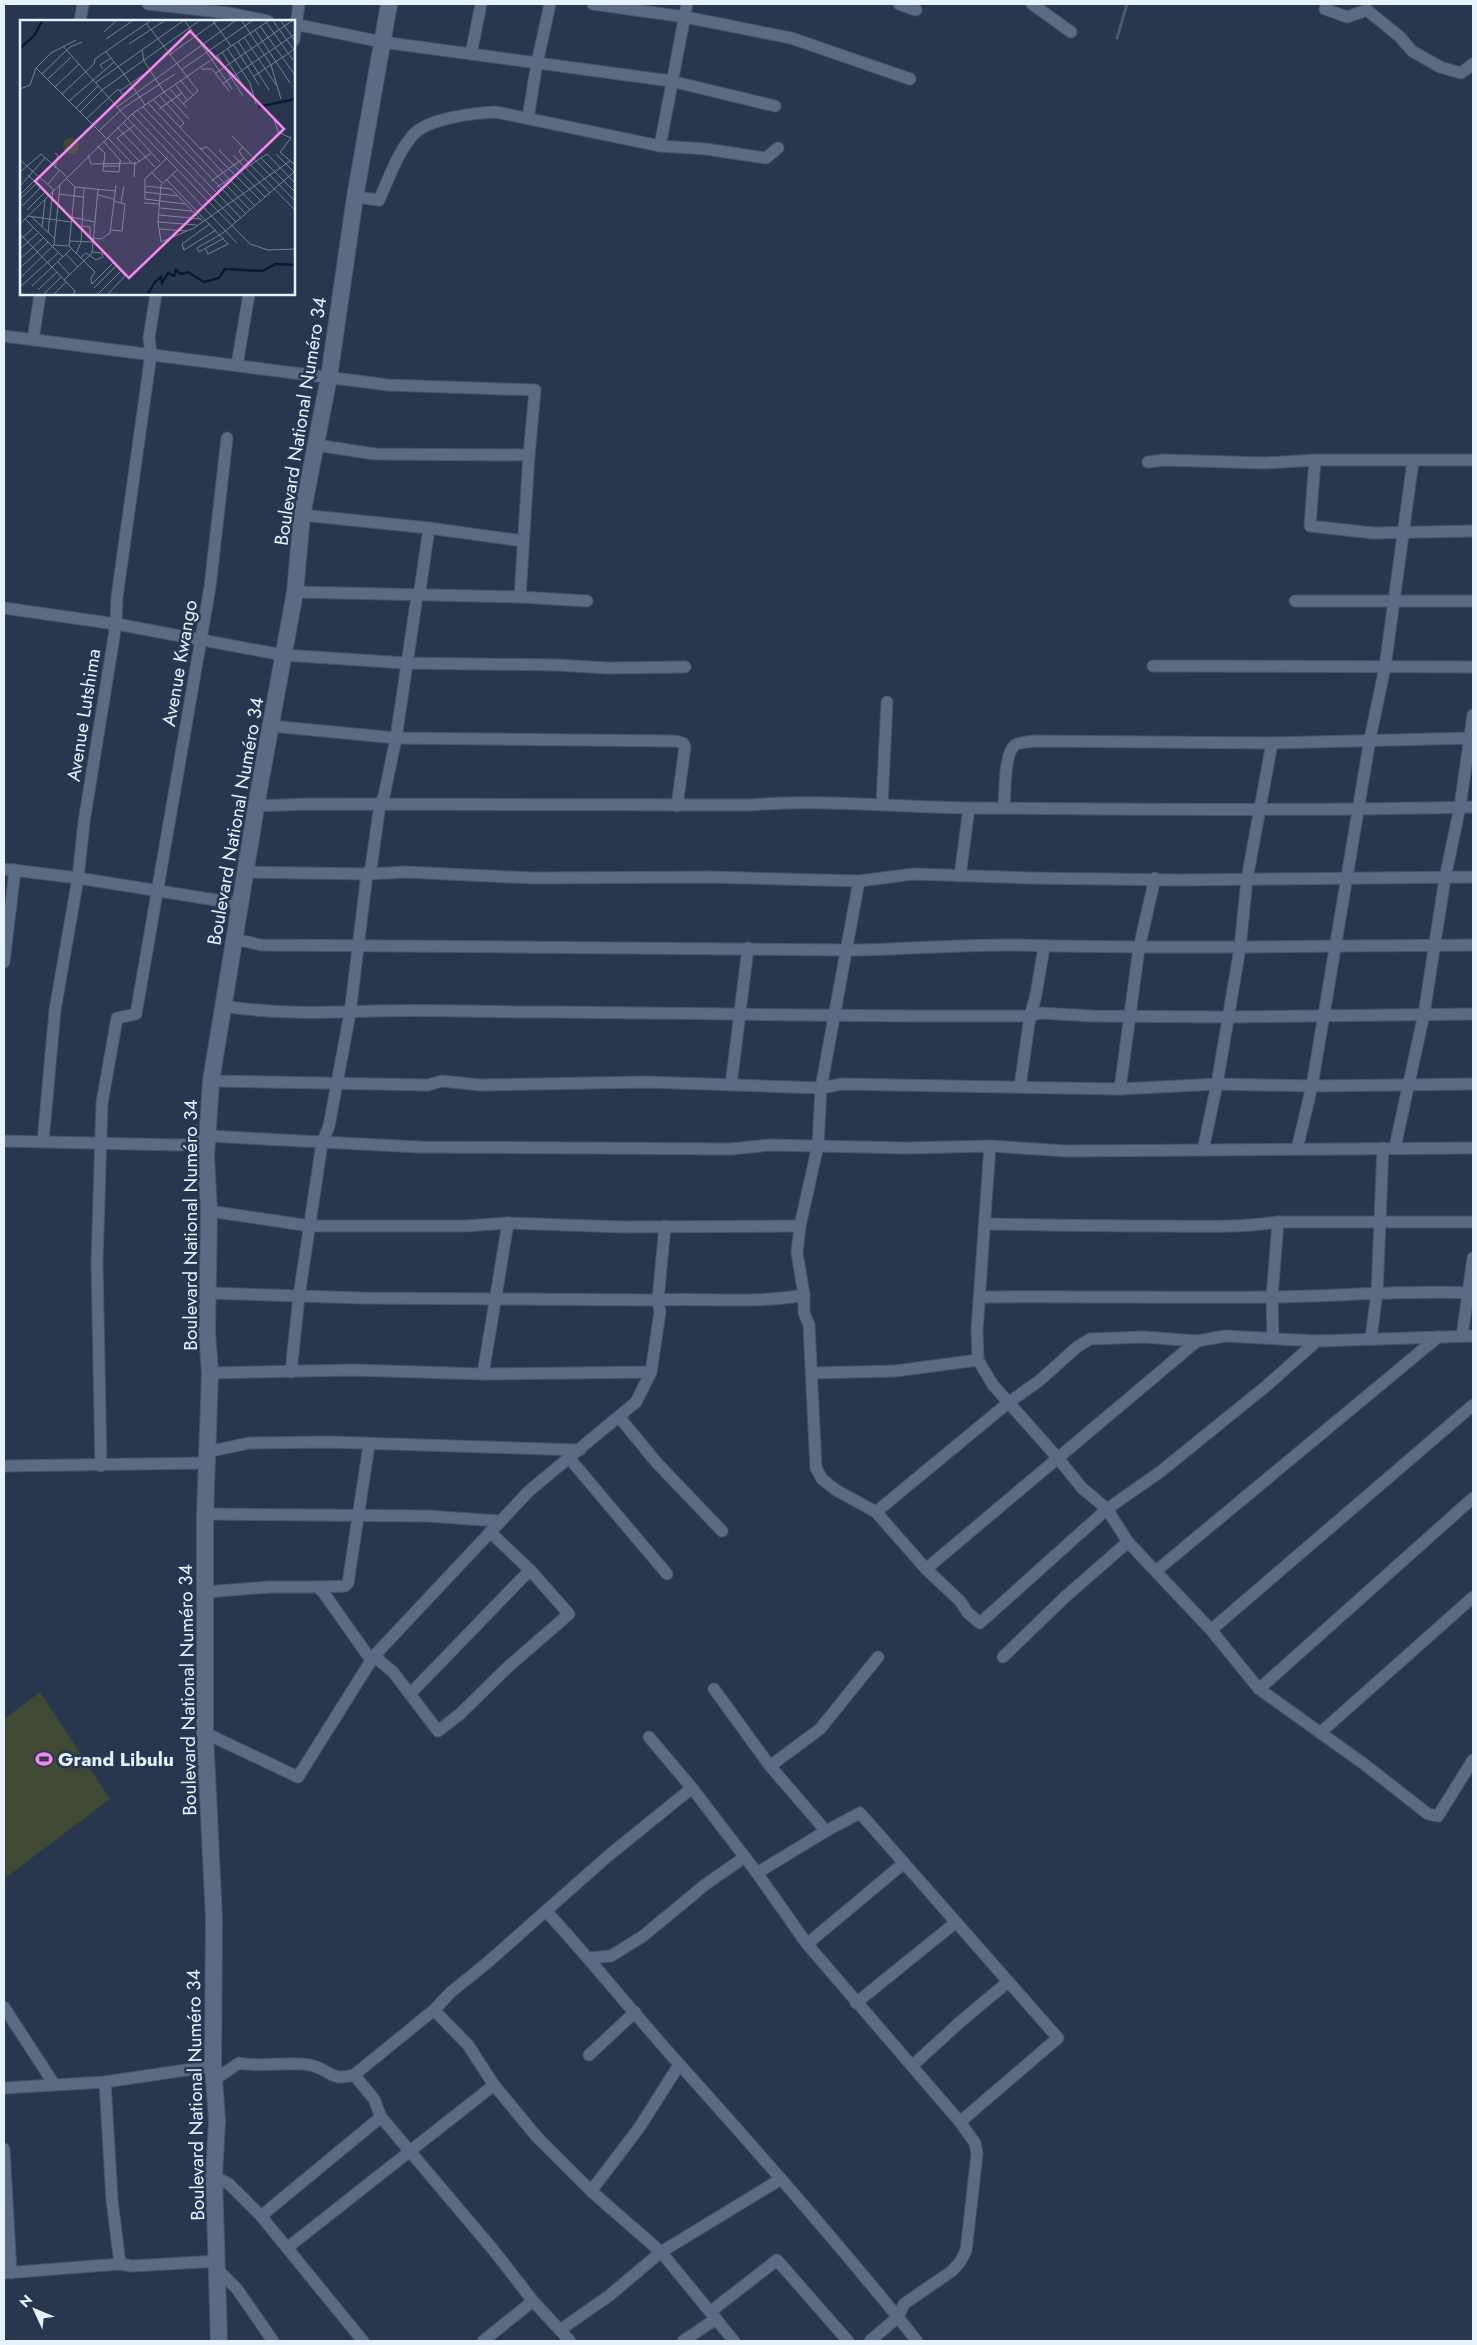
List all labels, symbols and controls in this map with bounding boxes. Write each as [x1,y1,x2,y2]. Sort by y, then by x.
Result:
inset map [20,20,295,295]
street label: Boulevard National Numéro 34 [267,295,333,547]
street label: Avenue Kwango [155,598,204,728]
street label: Avenue Lutshima [60,647,107,783]
street label: Boulevard National Numéro 34 [200,695,271,947]
street label: Boulevard National Numéro 34 [177,1099,204,1351]
street label: Boulevard National Numéro 34 [172,1564,203,1816]
place label: Grand Libulu [58,1746,174,1773]
sports icon: Grand Libulu [34,1749,54,1769]
street label: Boulevard National Numéro 34 [180,1969,211,2221]
north arrow [10,2285,60,2335]
text: N [15,2290,37,2312]

